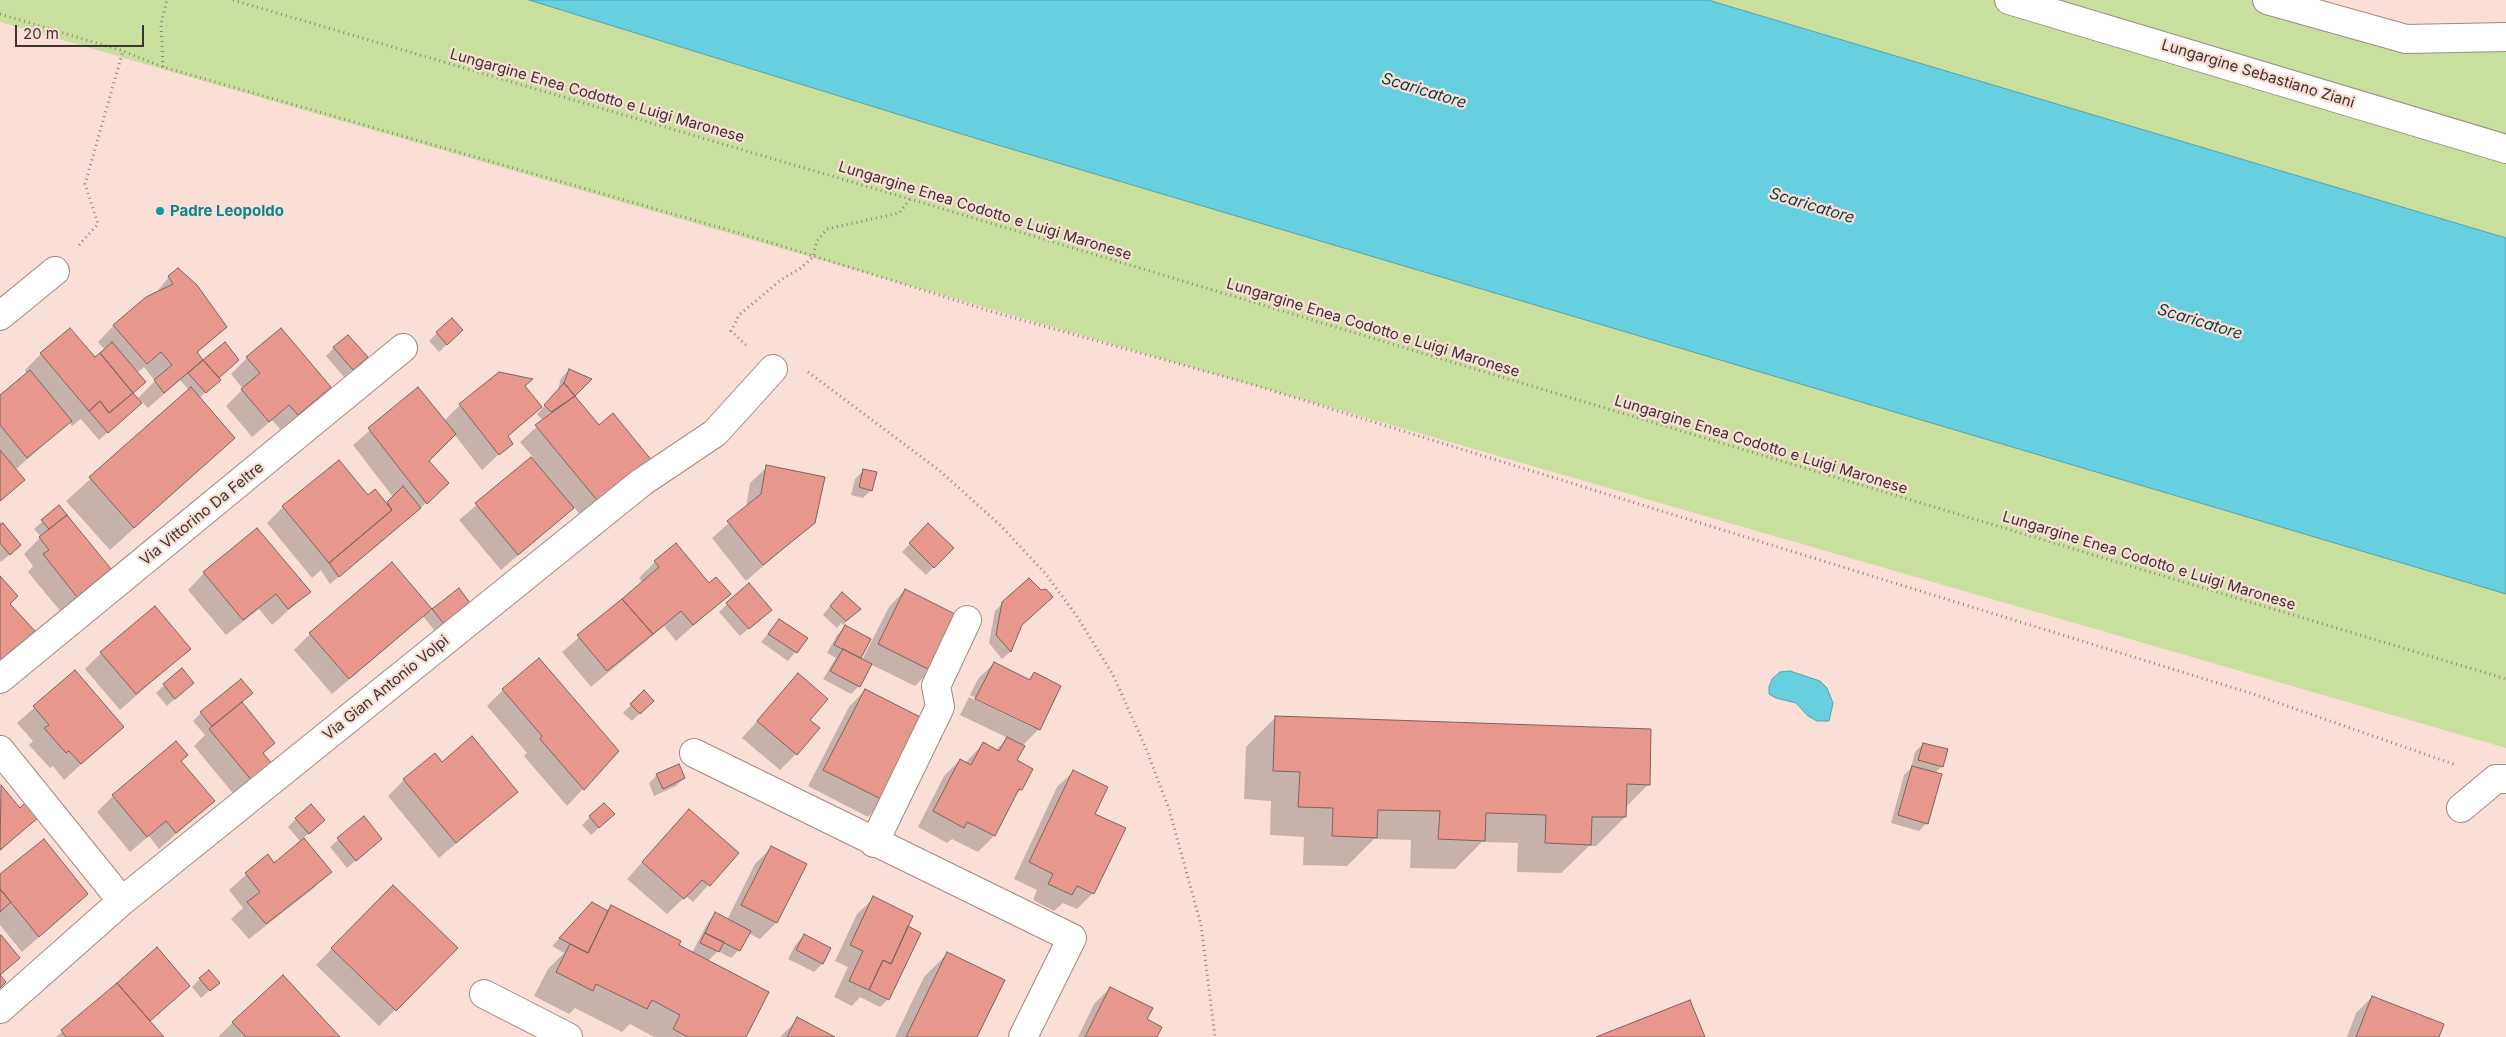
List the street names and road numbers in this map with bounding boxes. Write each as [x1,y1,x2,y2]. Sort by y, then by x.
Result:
street label: Lungargine Sebastiano Ziani [2159,36,2357,112]
street label: Lungargine Enea Codotto e Luigi Maronese [448,45,746,147]
street label: Lungargine Enea Codotto e Luigi Maronese [836,158,1134,264]
street label: Lungargine Enea Codotto e Luigi Maronese [1224,275,1522,381]
street label: Lungargine Enea Codotto e Luigi Maronese [1612,392,1910,498]
street label: Via Vittorino Da Feltre [137,459,267,569]
street label: Lungargine Enea Codotto e Luigi Maronese [2000,508,2298,614]
street label: Via Gian Antonio Volpi [319,632,453,744]

